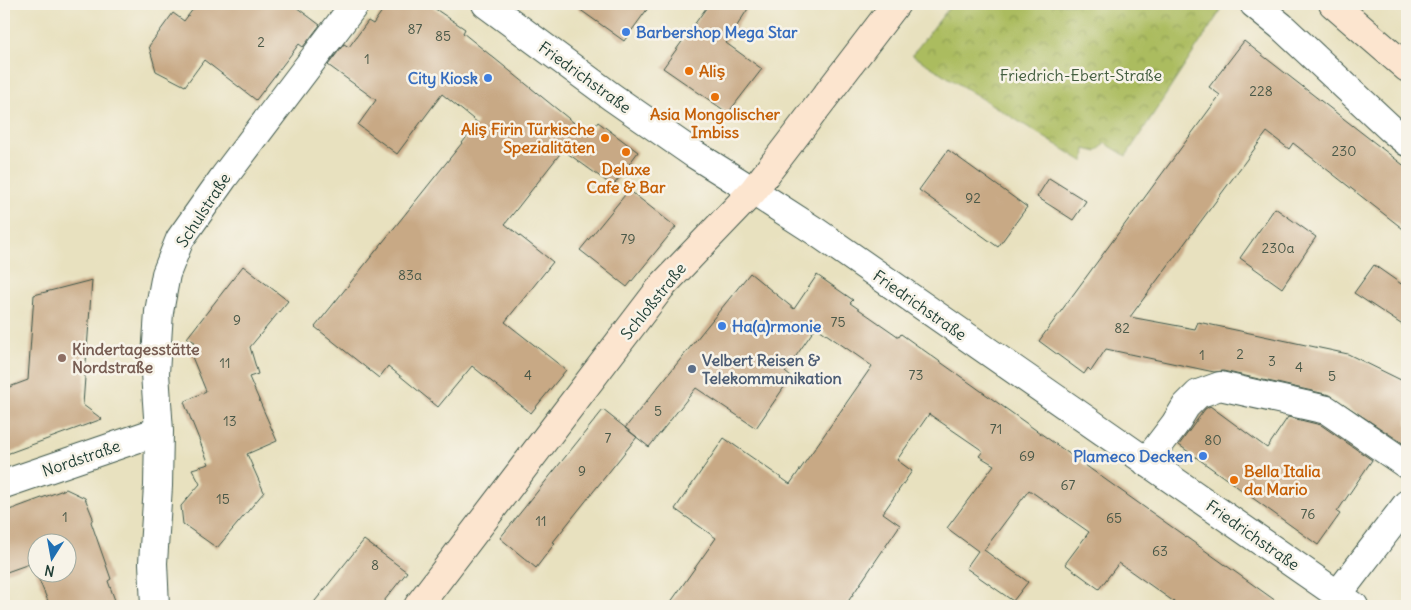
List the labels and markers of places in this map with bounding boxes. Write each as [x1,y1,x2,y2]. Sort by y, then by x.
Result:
place label: Barbershop Mega Star [636,22,798,43]
marker: Barbershop Mega Star [620,26,632,38]
place label: Aliş [699,61,725,81]
marker: Aliş [683,65,695,77]
place label: City Kiosk [408,68,478,89]
marker: City Kiosk [482,72,494,84]
marker: Asia Mongolischer Imbiss [709,91,721,103]
place label: Asia Mongolischer Imbiss [650,104,781,142]
place label: Aliş Firin Türkische Spezialitäten [461,119,595,158]
marker: Aliş Firin Türkische Spezialitäten [599,132,611,144]
marker: Deluxe Cafe & Bar [620,146,632,158]
place label: Deluxe Cafe & Bar [587,159,666,197]
place label: Ha(a)rmonie [732,316,822,337]
marker: Ha(a)rmonie [716,320,728,332]
place label: Kindertagesstätte Nordstraße [72,339,200,377]
place label: Velbert Reisen & Telekommunikation [702,350,842,388]
marker: Kindertagesstätte Nordstraße [56,352,68,364]
marker: Velbert Reisen & Telekommunikation [686,363,698,375]
place label: Plameco Decken [1073,446,1193,466]
marker: Plameco Decken [1197,450,1209,462]
place label: Bella Italia da Mario [1244,461,1321,499]
marker: Bella Italia da Mario [1228,474,1240,486]

